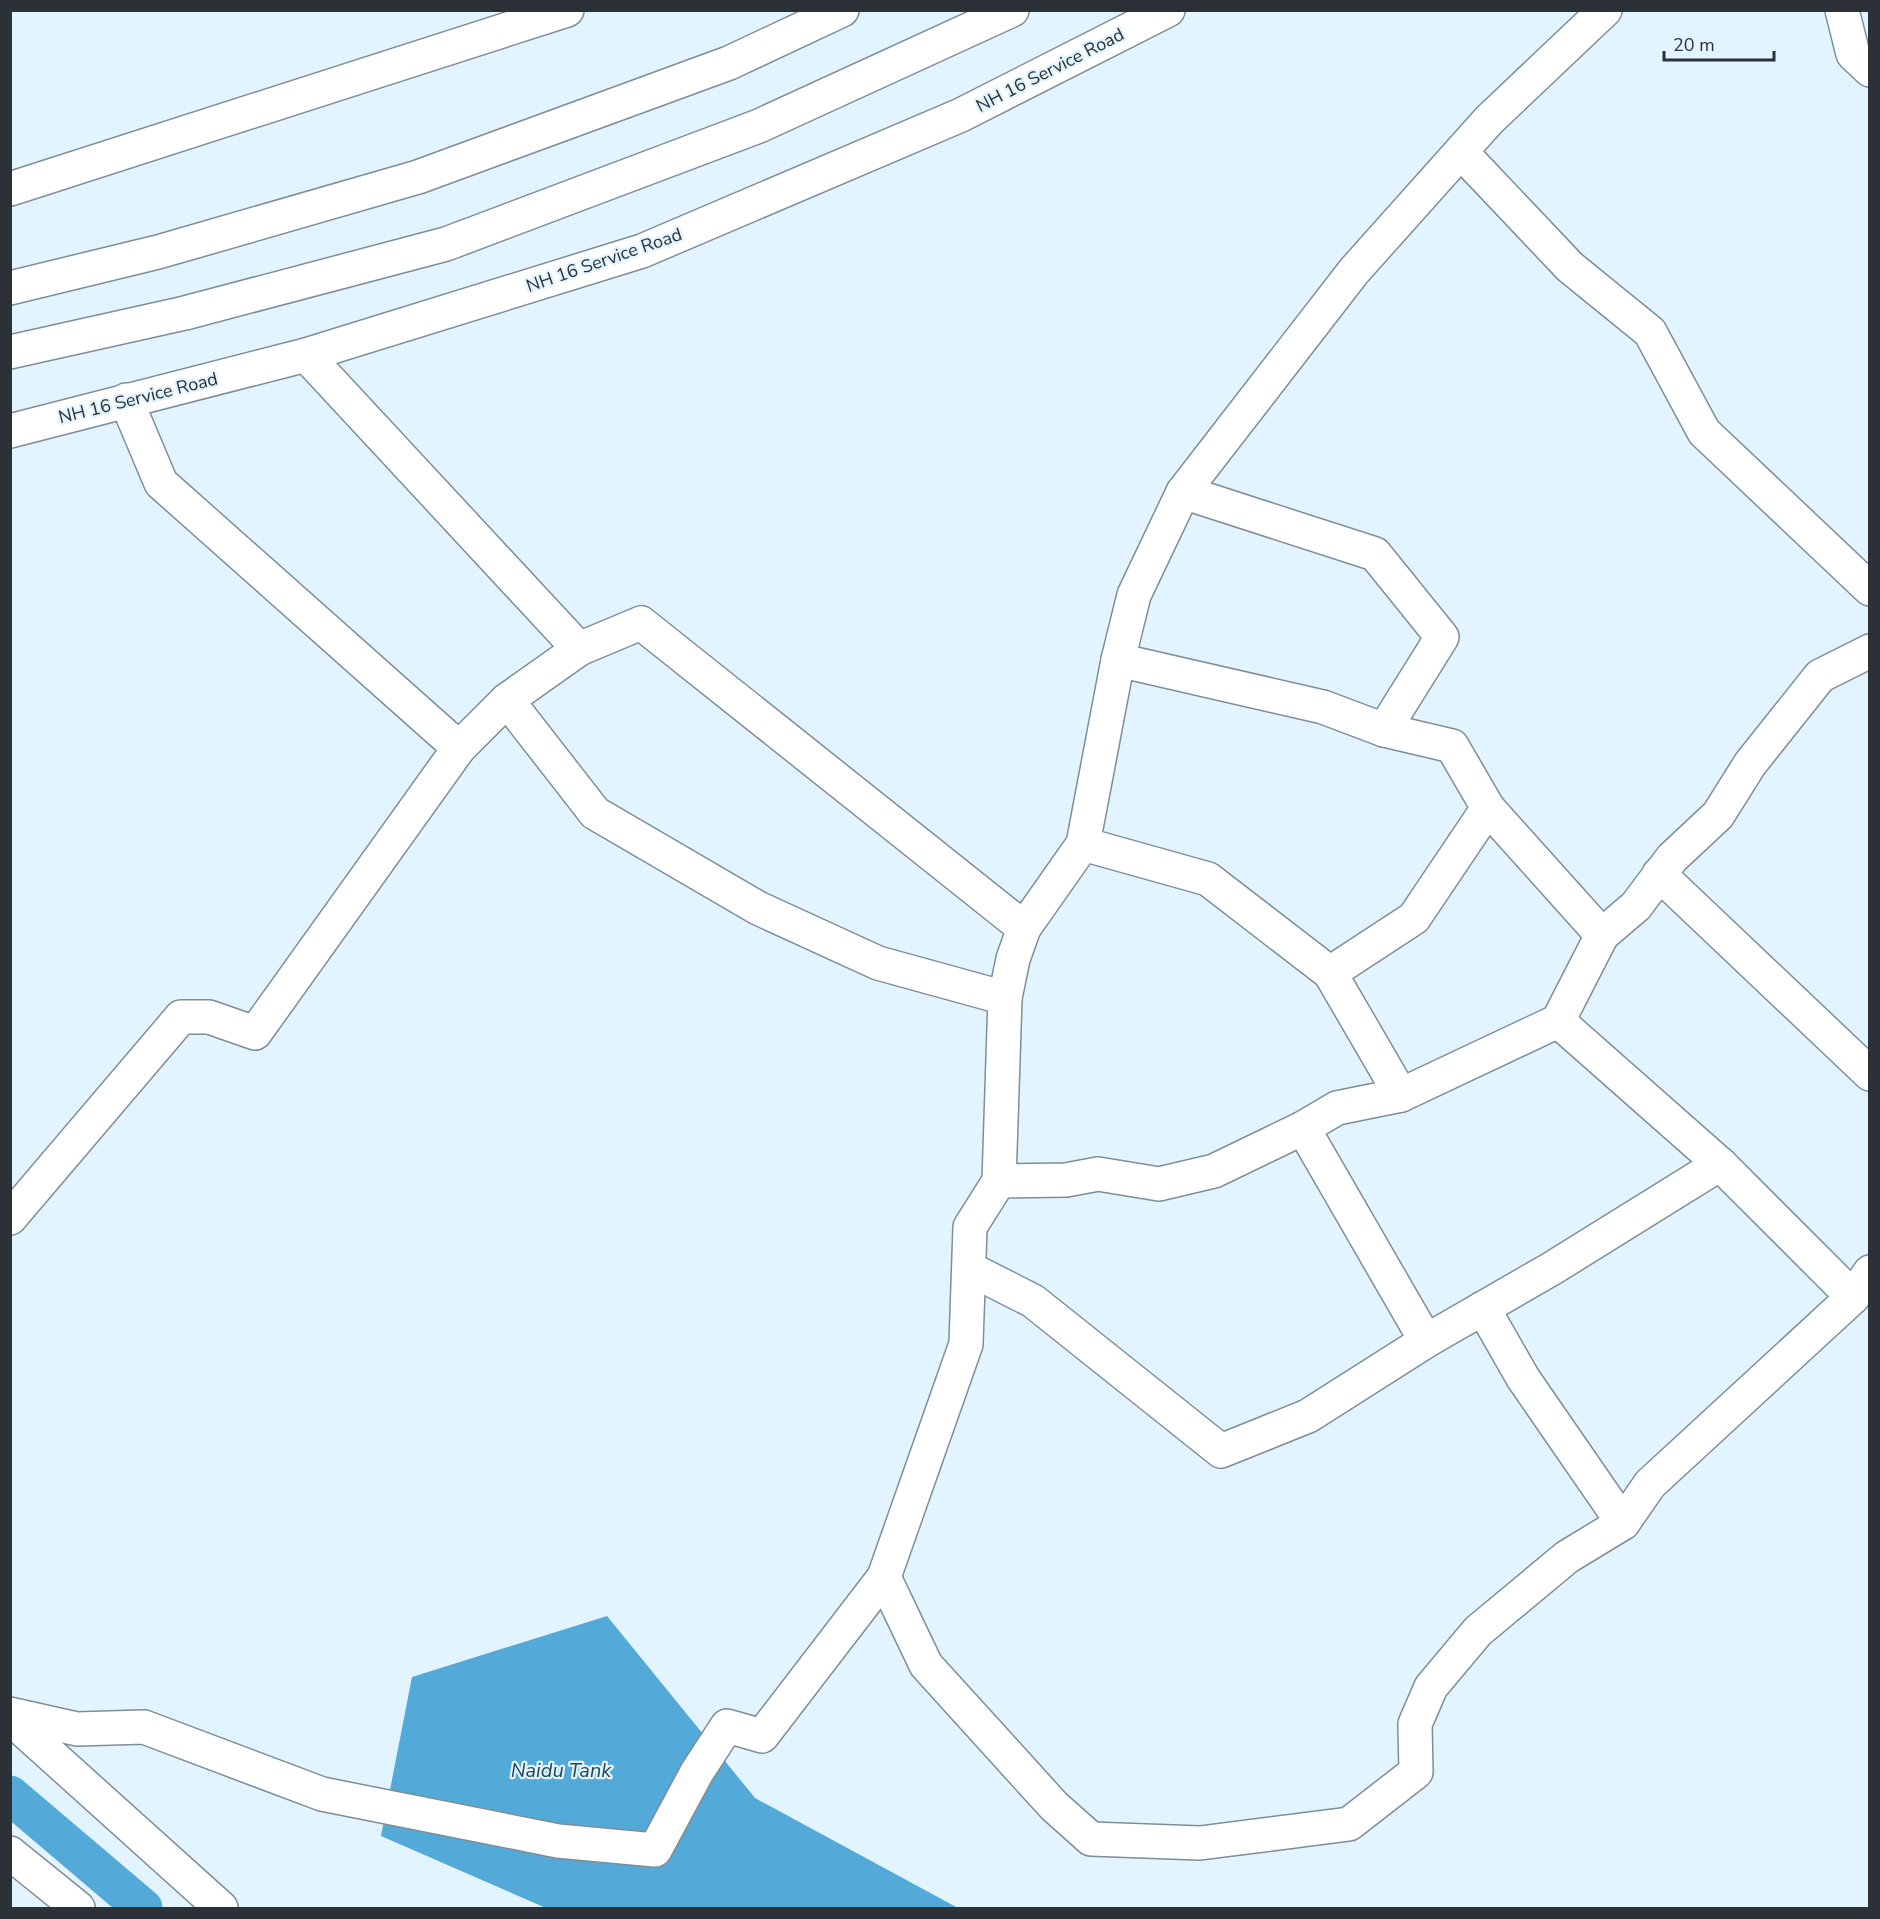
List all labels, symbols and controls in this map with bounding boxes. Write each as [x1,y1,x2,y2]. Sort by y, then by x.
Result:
street label: NH 16 Service Road [972,22,1128,118]
scale bar [1664,24,1774,62]
text: 20 m [1673,33,1715,57]
street label: NH 16 Service Road [523,222,685,298]
street label: NH 16 Service Road [56,367,220,429]
water label: Naidu Tank [511,1757,612,1784]

